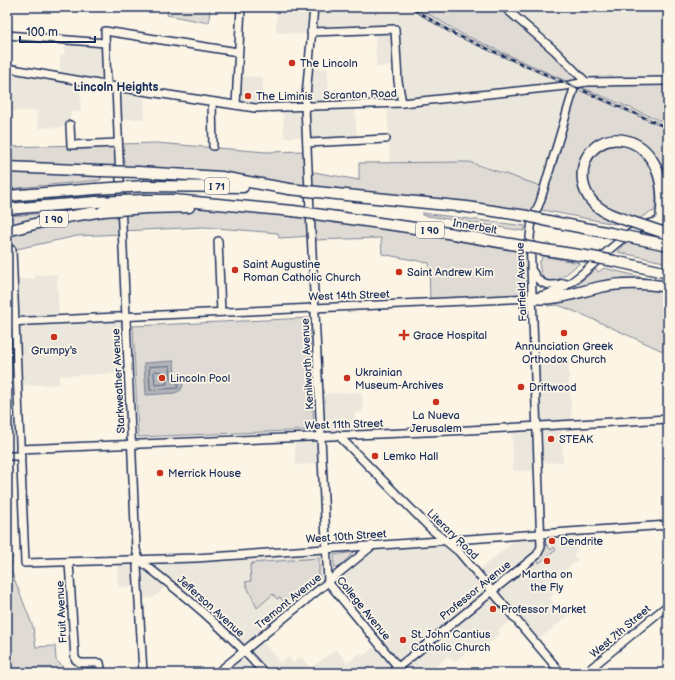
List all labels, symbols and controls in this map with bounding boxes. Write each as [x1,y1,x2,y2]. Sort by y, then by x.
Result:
scale bar [20,18,95,44]
text: 100 m [26,25,58,40]
place label: The Lincoln [300,57,358,70]
marker: The Lincoln [287,58,297,68]
district label: Lincoln Heights [74,80,159,95]
street label: Scranton Road [323,87,397,102]
place label: The Liminis [256,90,313,103]
marker: The Liminis [243,91,253,101]
road number: I 71 [205,178,229,194]
road number: I 90 [40,211,68,227]
street label: Innerbelt [452,216,499,237]
road number: I 90 [416,222,444,238]
street label: Fairfield Avenue [514,242,529,322]
place label: Saint Augustine Roman Catholic Church [243,258,361,284]
marker: Saint Augustine Roman Catholic Church [230,265,240,275]
place label: Saint Andrew Kim [407,266,494,279]
marker: Saint Andrew Kim [394,267,404,277]
street label: West 14th Street [308,288,390,303]
street label: Kenilworth Avenue [299,317,316,410]
street label: Starkweather Avenue [109,328,128,434]
marker: Annunciation Greek Orthodox Church [559,328,569,338]
marker: Grace Hospital [398,329,410,341]
place label: Grace Hospital [413,329,487,342]
marker: Grumpy's [49,332,59,342]
place label: Annunciation Greek Orthodox Church [515,340,614,366]
place label: Grumpy's [31,344,77,357]
place label: Ukrainian Museum-Archives [355,366,444,392]
place label: Lincoln Pool [170,372,230,385]
marker: Lincoln Pool [157,373,167,383]
marker: Ukrainian Museum-Archives [342,373,352,383]
place label: Driftwood [529,381,576,394]
marker: Driftwood [516,382,526,392]
marker: La Nueva Jerusalem [431,397,441,407]
place label: La Nueva Jerusalem [410,409,462,435]
street label: West 11th Street [304,417,384,432]
place label: STEAK [559,433,594,446]
marker: STEAK [546,434,556,444]
place label: Lemko Hall [383,450,438,463]
marker: Lemko Hall [370,451,380,461]
place label: Merrick House [168,467,241,480]
marker: Merrick House [155,468,165,478]
street label: Literary Road [424,506,481,562]
street label: West 10th Street [305,527,387,546]
place label: Dendrite [560,535,603,548]
marker: Dendrite [547,536,557,546]
marker: Martha on the Fly [542,556,552,566]
street label: Professor Avenue [437,558,514,623]
place label: Martha on the Fly [522,568,572,594]
street label: Tremont Avenue [253,571,324,632]
street label: Jefferson Avenue [174,573,247,640]
street label: College Avenue [334,574,394,643]
street label: Fruit Avenue [53,580,70,644]
street label: West 7th Street [587,602,654,661]
place label: Professor Market [501,603,587,616]
marker: Professor Market [488,604,498,614]
place label: St. John Cantius Catholic Church [411,628,491,654]
marker: St. John Cantius Catholic Church [398,635,408,645]

